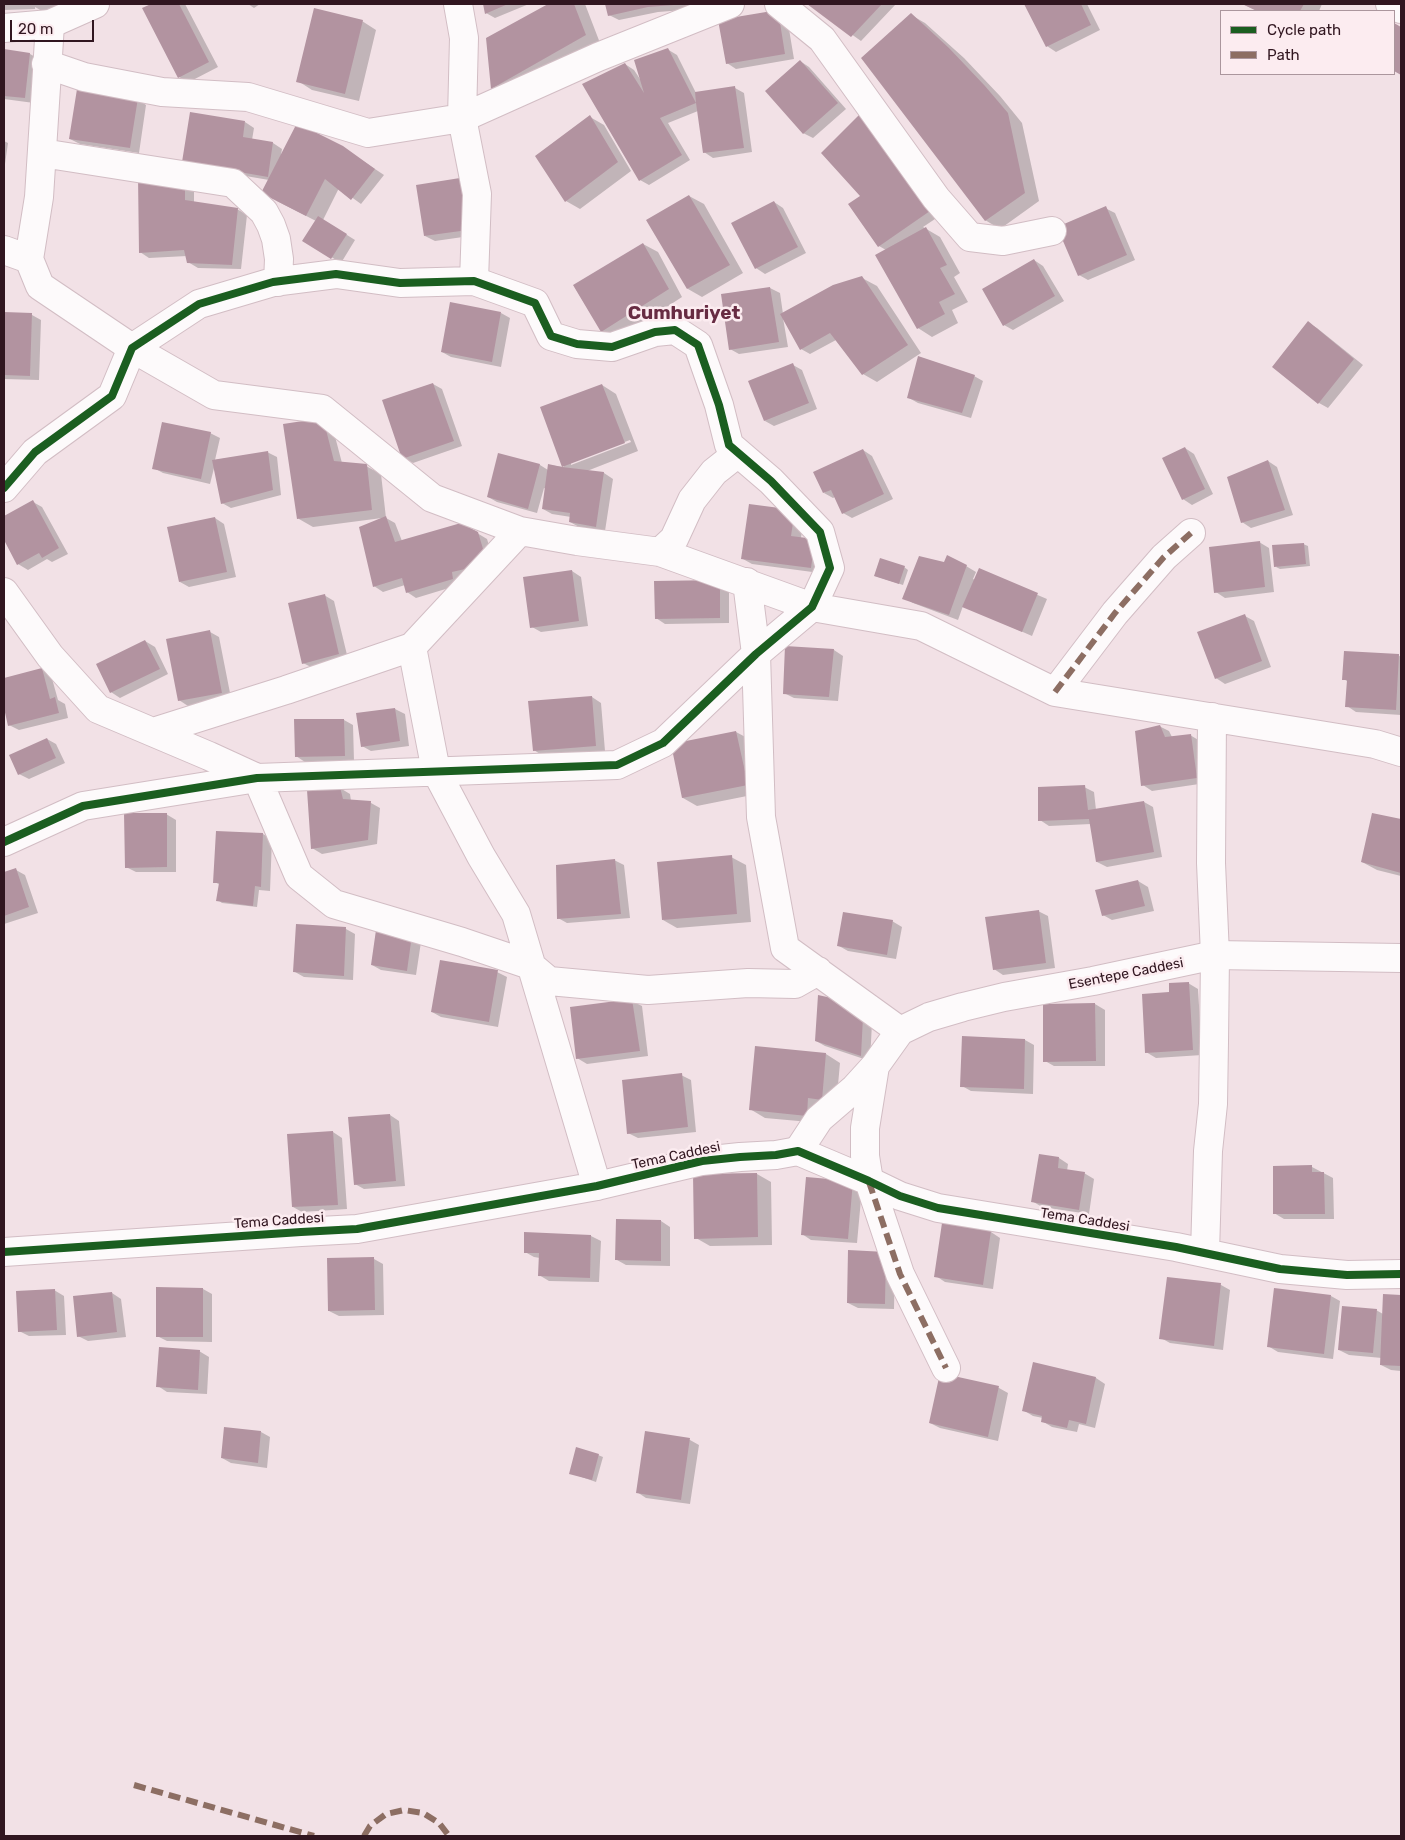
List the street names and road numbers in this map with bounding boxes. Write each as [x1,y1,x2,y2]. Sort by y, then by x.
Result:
street label: Esentepe Caddesi [1067,955,1185,993]
street label: Tema Caddesi [630,1138,722,1174]
street label: Tema Caddesi [1039,1205,1131,1235]
street label: Tema Caddesi [233,1209,325,1233]

